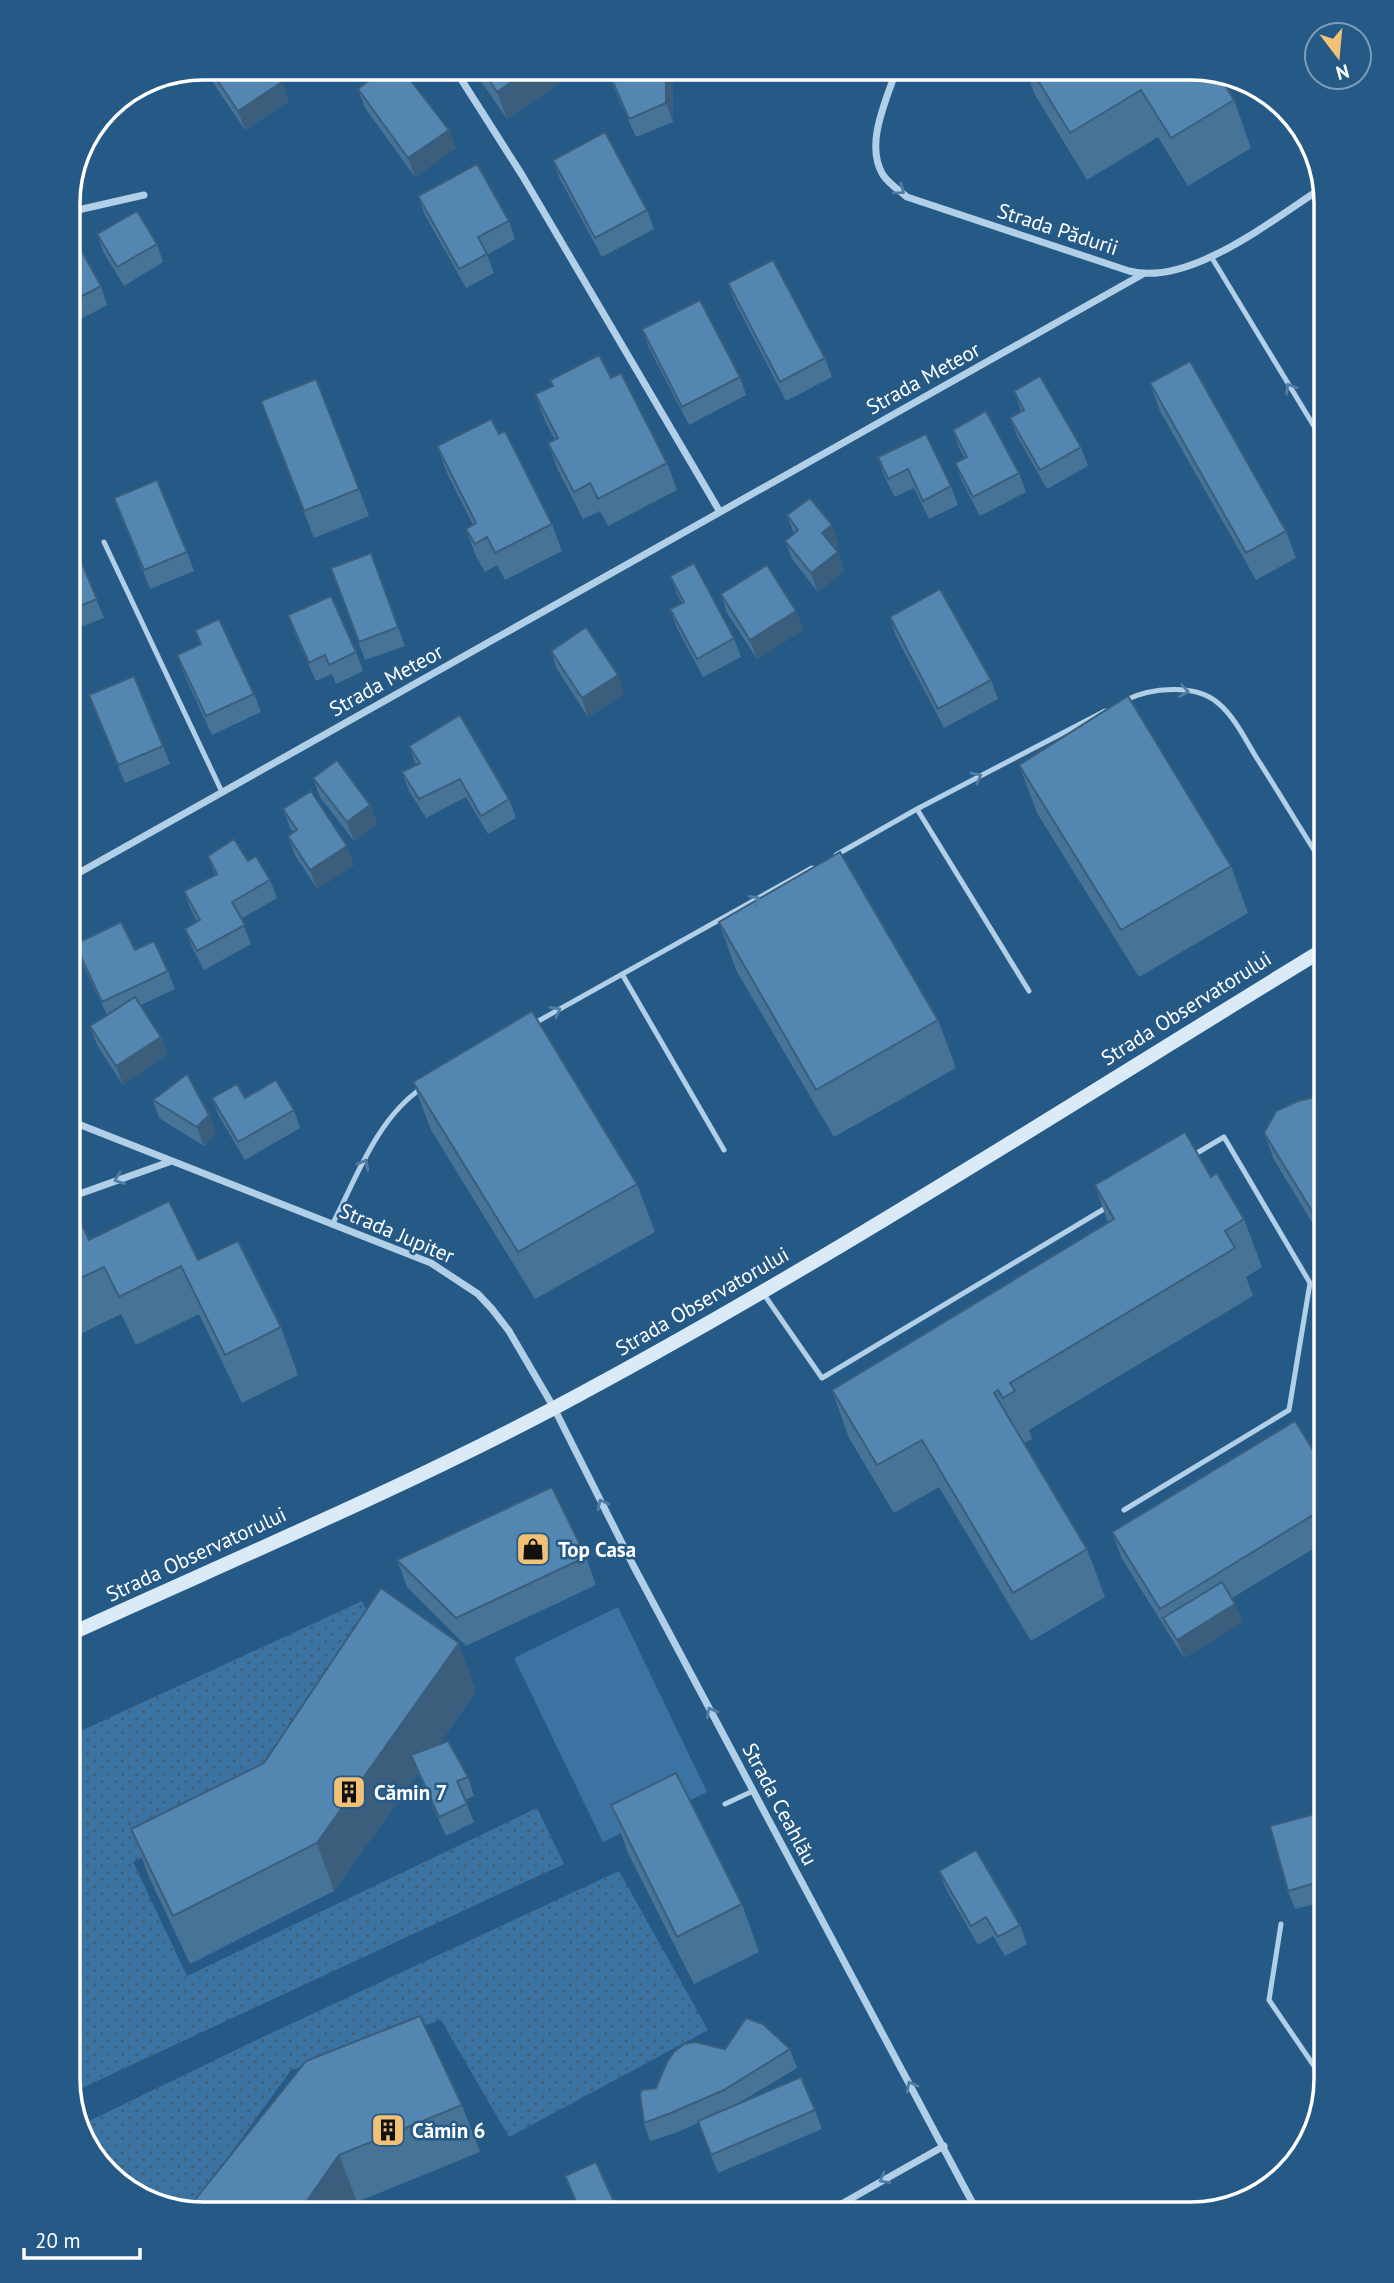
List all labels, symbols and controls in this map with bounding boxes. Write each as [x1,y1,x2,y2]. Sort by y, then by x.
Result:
north arrow [1303,21,1373,91]
text: N [1333,59,1352,86]
one-way arrow [892,182,905,195]
street label: Strada Pădurii [994,197,1122,261]
street label: Strada Meteor [861,336,985,420]
one-way arrow [1286,382,1299,395]
street label: Strada Meteor [324,638,448,722]
one-way arrow [1178,683,1190,698]
one-way arrow [970,772,983,786]
one-way arrow [748,895,760,908]
street label: Strada Observatorului [1096,945,1276,1071]
one-way arrow [549,1006,562,1019]
one-way arrow [356,1159,369,1171]
one-way arrow [113,1171,125,1185]
street label: Strada Jupiter [335,1197,459,1269]
street label: Strada Observatorului [610,1240,794,1362]
one-way arrow [597,1499,611,1511]
street label: Strada Observatorului [102,1500,290,1608]
shop icon: Top Casa [514,1530,552,1568]
place label: Top Casa [558,1536,636,1563]
one-way arrow [706,1707,719,1720]
street label: Strada Ceahlău [736,1738,824,1870]
building icon: Cămin 7 [330,1773,368,1811]
place label: Cămin 7 [374,1779,447,1806]
one-way arrow [906,2081,920,2093]
building icon: Cămin 6 [369,2111,407,2149]
place label: Cămin 6 [412,2117,485,2144]
one-way arrow [879,2171,892,2184]
scale bar [24,2216,140,2260]
text: 20 m [35,2227,81,2254]

